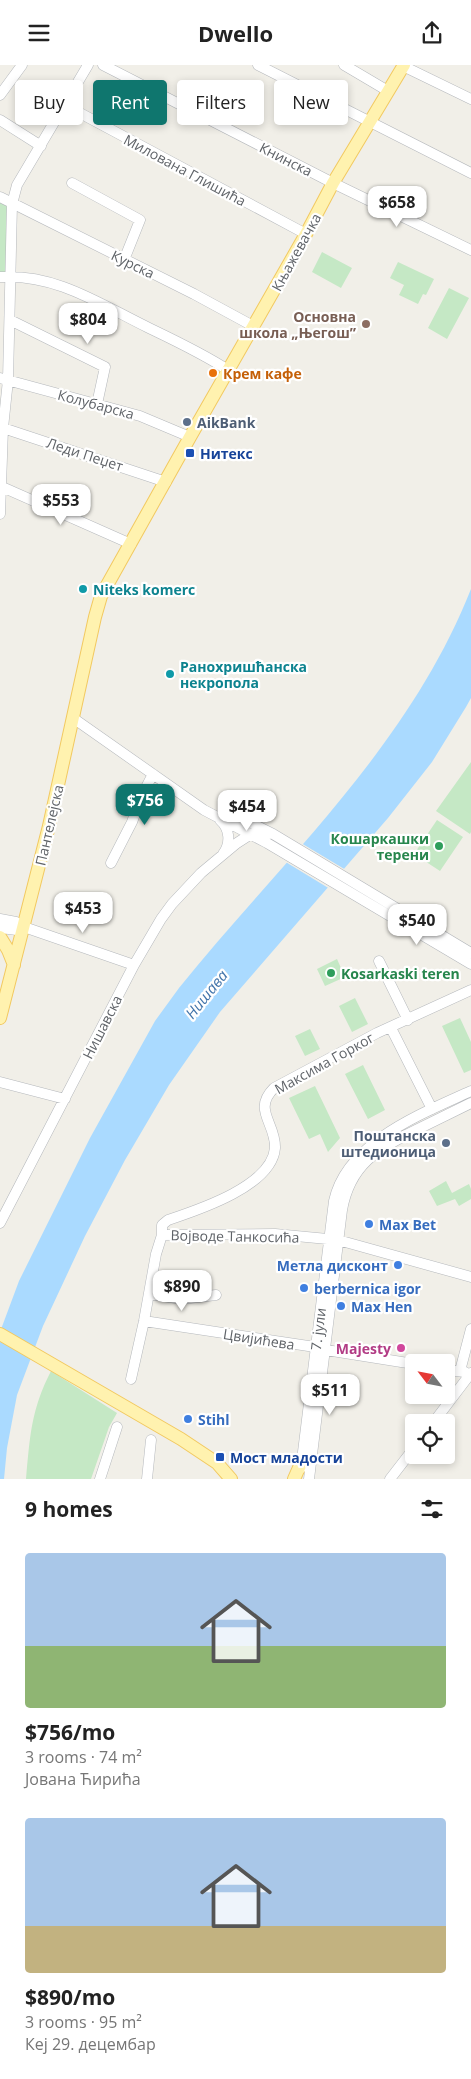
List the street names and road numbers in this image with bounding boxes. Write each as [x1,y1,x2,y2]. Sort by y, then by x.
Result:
street label: Милована Глишића [121,130,249,210]
street label: Книнска [256,138,316,180]
street label: Књажевачка [267,210,325,294]
street label: Курска [108,245,158,283]
street label: Колубарска [56,385,136,423]
street label: Леди Пеџет [44,433,126,475]
street label: Пантелејска [30,783,68,867]
street label: Нишавска [78,992,126,1062]
street label: Максима Горког [271,1028,377,1098]
street label: Војводе Танкосића [170,1225,300,1247]
street label: 7. јули [306,1307,330,1351]
street label: Цвијићева [222,1324,296,1354]

